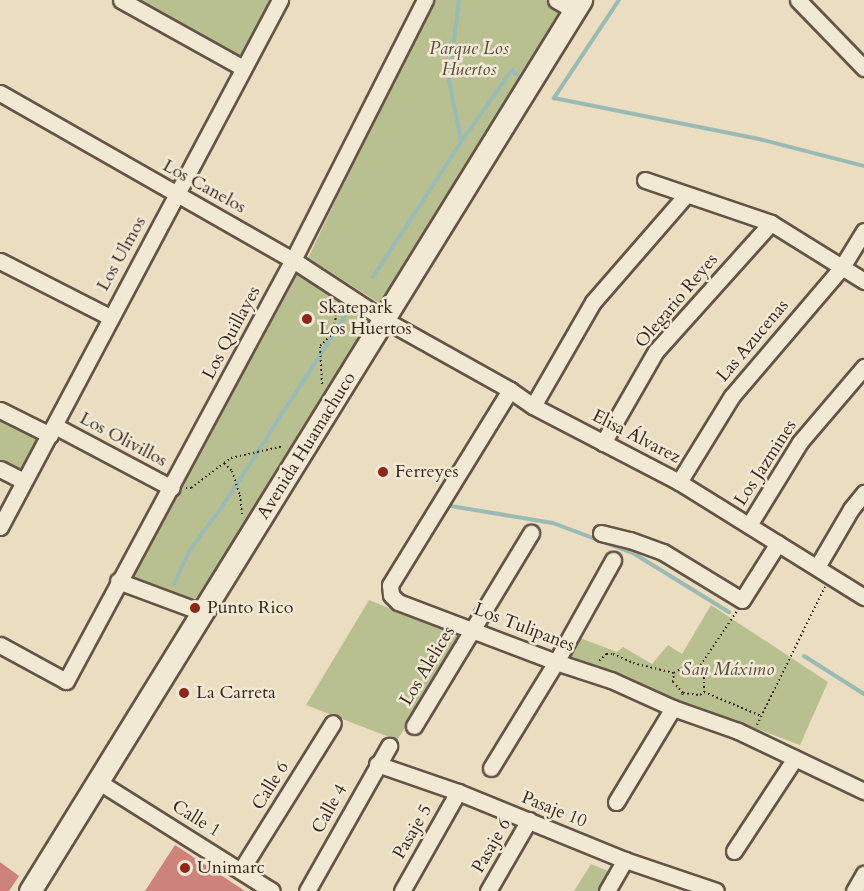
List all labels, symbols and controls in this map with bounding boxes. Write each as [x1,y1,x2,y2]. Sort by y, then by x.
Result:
park label: Parque Los Huertos [429,39,509,82]
street label: Los Canelos [159,155,249,219]
street label: Los Ulmos [93,213,151,295]
street label: Olegario Reyes [631,249,723,353]
street label: Los Quillayes [198,283,266,383]
street label: Las Azucenas [712,296,794,386]
place label: Skatepark Los Huertos [319,298,412,340]
marker: Skatepark Los Huertos [300,312,314,326]
street label: Avenida Huamachuco [253,369,361,523]
street label: Elisa Álvarez [588,405,684,469]
street label: Los Olivillos [76,408,170,472]
street label: Los Jazmines [730,416,802,510]
place label: Ferreyes [395,461,458,483]
marker: Ferreyes [376,465,390,479]
place label: Punto Rico [207,597,293,619]
street label: Los Tulipanes [471,599,577,657]
marker: Punto Rico [188,601,202,615]
street label: Los Alelices [396,622,460,710]
park label: San Máximo [682,659,774,681]
place label: La Carreta [196,682,276,704]
marker: La Carreta [177,686,191,700]
street label: Calle 6 [248,758,294,814]
street label: Calle 4 [308,781,352,837]
street label: Pasaje 10 [518,787,590,833]
street label: Calle 1 [168,796,224,842]
street label: Pasaje 5 [389,801,437,863]
street label: Pasaje 6 [468,815,516,877]
place label: Unimarc [197,857,265,879]
marker: Unimarc [178,861,192,875]

